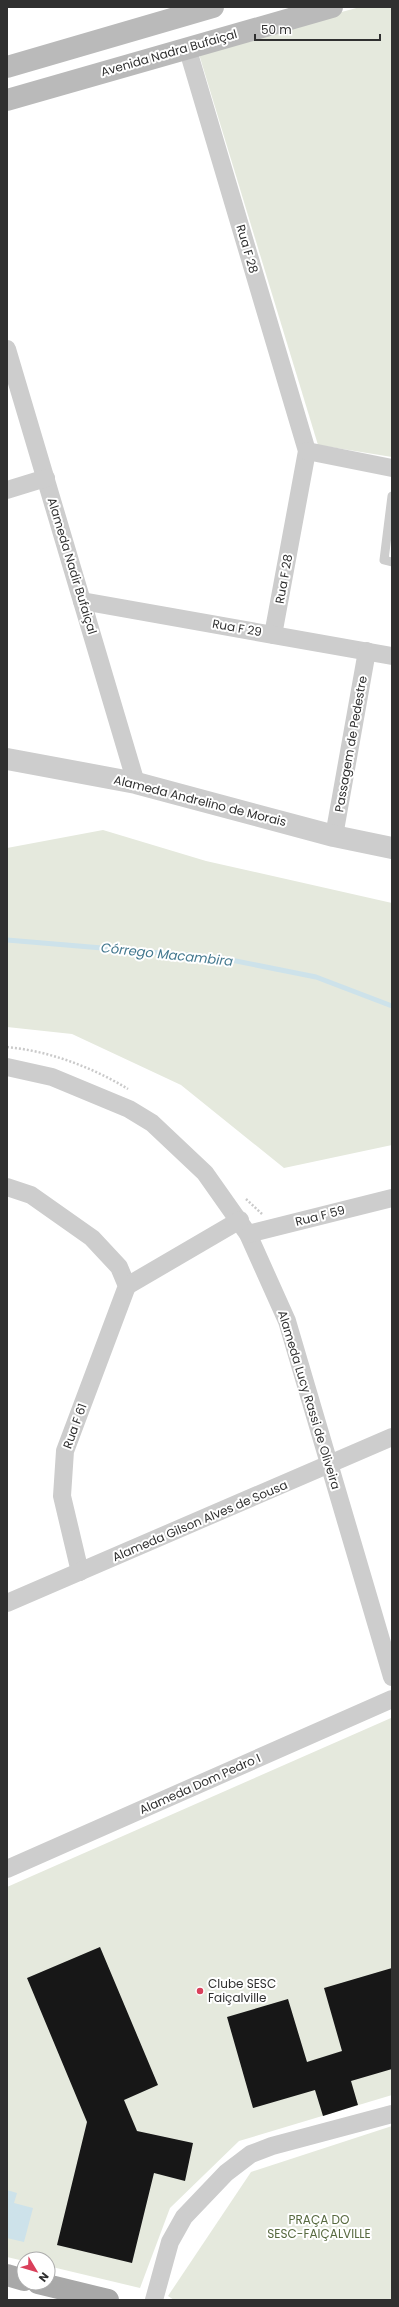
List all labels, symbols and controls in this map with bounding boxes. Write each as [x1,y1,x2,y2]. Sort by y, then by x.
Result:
scale bar [255,16,380,42]
text: 50 m [261,21,292,38]
street label: Avenida Nadra Bufaiçal [99,25,239,80]
street label: Rua F 28 [232,222,263,275]
street label: Alameda Nadir Bufaiçal [44,495,101,636]
street label: Rua F 28 [271,553,296,605]
street label: Rua F 29 [211,615,263,640]
street label: Passagem de Pedestre [330,674,371,813]
street label: Alameda Andrelino de Morais [112,771,288,830]
water label: Córrego Macambira [100,938,234,971]
street label: Rua F 59 [293,1201,347,1230]
street label: Alameda Lucy Rassi de Oliveira [274,1308,345,1491]
street label: Rua F 61 [59,1401,91,1451]
street label: Alameda Gilson Alves de Sousa [110,1476,290,1565]
street label: Alameda Dom Pedro I [137,1749,263,1818]
place label: Clube SESC Faiçalville [208,1975,276,2006]
marker: Clube SESC Faiçalville [195,1986,205,1996]
park label: PRAÇA DO SESC-FAIÇALVILLE [267,2211,371,2242]
north arrow [16,2251,56,2291]
text: N [35,2269,53,2285]

